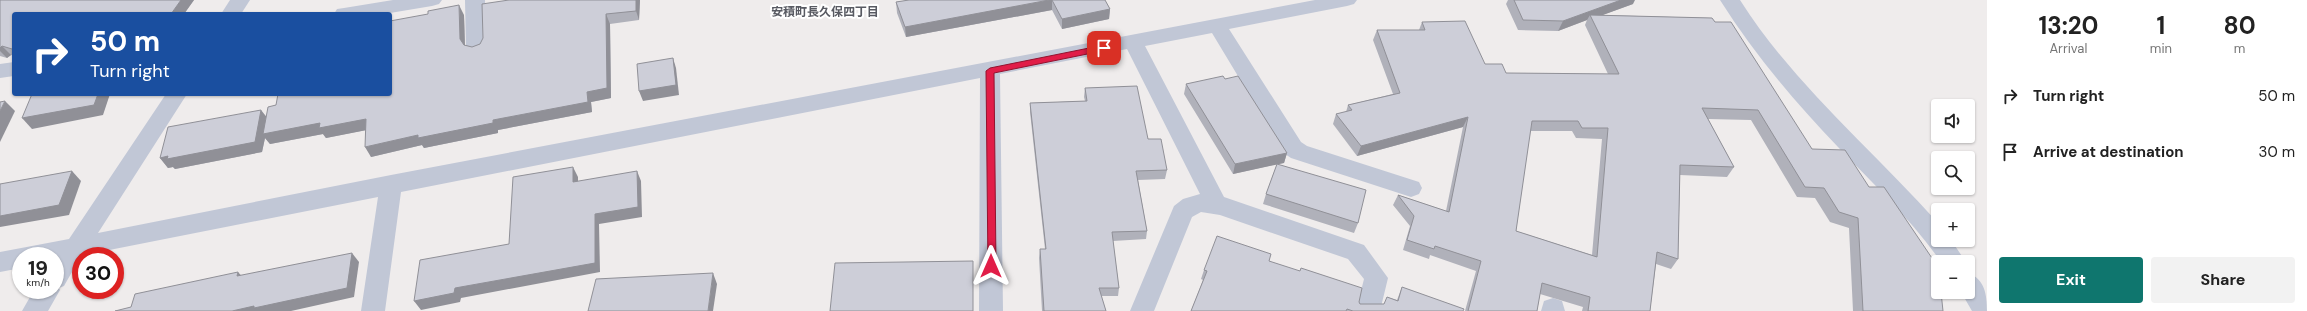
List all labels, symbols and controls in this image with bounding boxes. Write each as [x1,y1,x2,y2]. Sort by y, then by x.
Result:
district label: 安積町長久保四丁目 [771,4,879,20]
text: 13:20 [2038,10,2098,41]
text: 1 [2157,10,2165,41]
text: 80 [2223,10,2256,41]
text: 50 m [90,23,160,60]
icon: right [24,28,76,80]
pin [1087,31,1121,65]
icon: arrive [1093,37,1115,59]
text: Arrival [2049,40,2087,57]
text: min [2150,40,2172,57]
text: m [2234,40,2245,57]
text: Turn right [90,59,170,83]
icon: right [1999,85,2021,107]
text: Turn right [2033,86,2104,106]
text: 50 m [2258,86,2295,106]
map controls [1931,99,1975,299]
button: sound [1931,99,1975,143]
icon: arrive [1999,141,2021,163]
text: Arrive at destination [2033,142,2184,162]
text: 30 m [2259,142,2295,162]
button: search [1931,151,1975,195]
button: + [1931,203,1975,247]
position arrow [970,245,1012,287]
speed limit sign: 30 [72,247,124,299]
text: 19 [28,255,48,281]
button: − [1931,255,1975,299]
button: Exit [1999,257,2143,303]
button: Share [2151,257,2295,303]
text: km/h [26,276,50,289]

